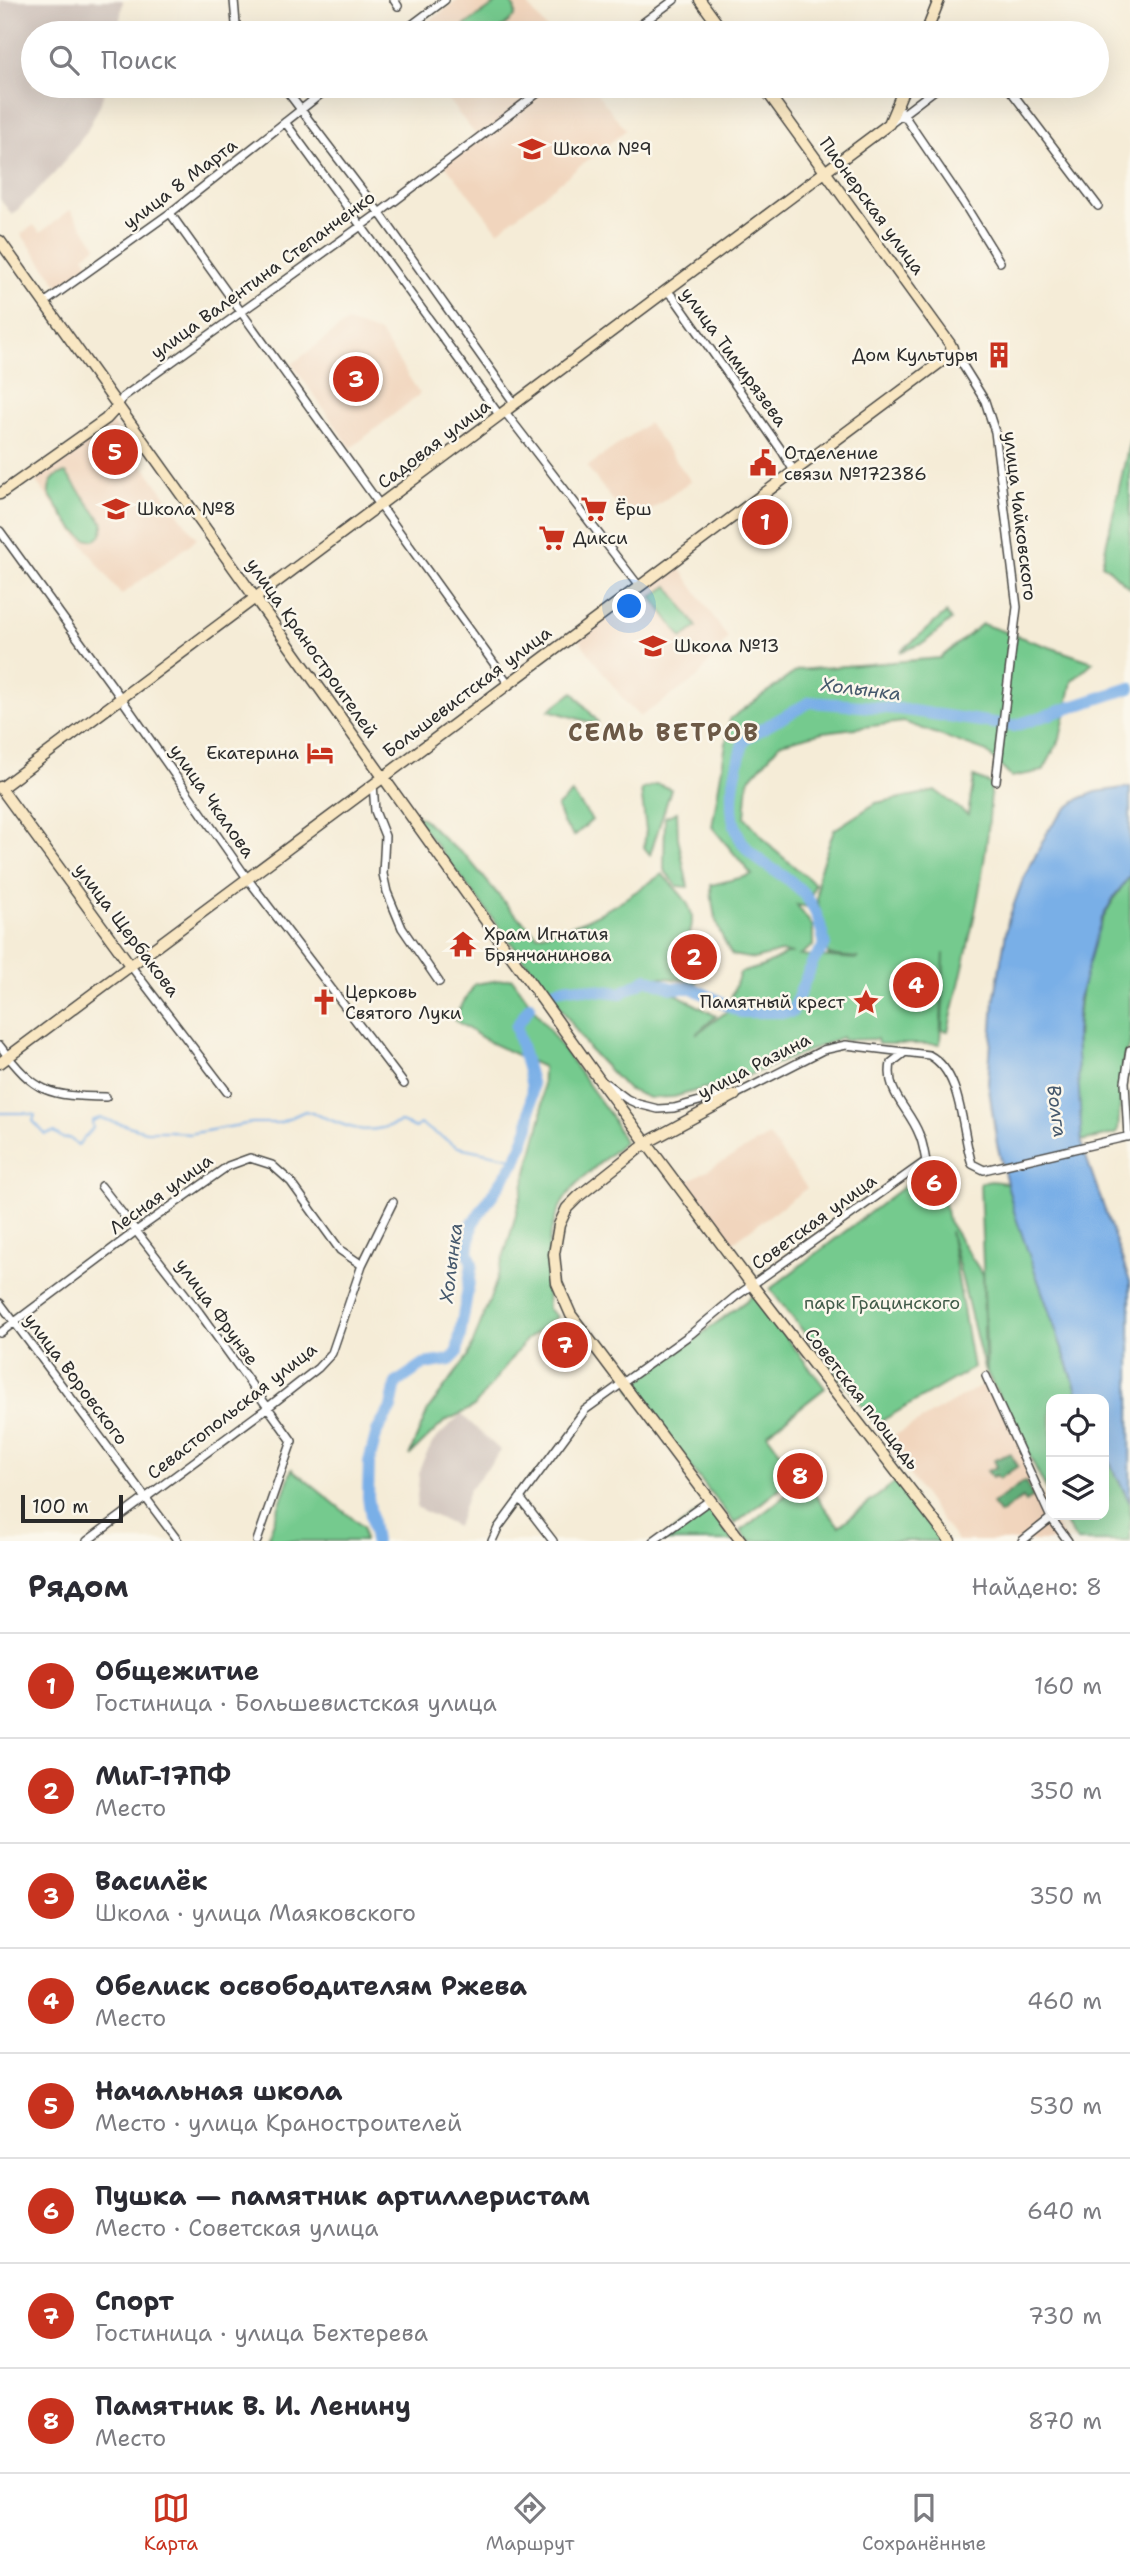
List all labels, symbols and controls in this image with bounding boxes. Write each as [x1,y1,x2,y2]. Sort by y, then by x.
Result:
search box [21,21,1109,98]
icon: search [45,41,83,79]
text: Поиск [101,42,177,77]
street label: Пионерская улица [814,132,930,280]
street label: улица 8 Марта [118,133,242,235]
school or university icon: Школа №9 [517,134,547,164]
place label: Школа №9 [553,137,652,161]
street label: улица Валентина Степанченко [146,185,380,365]
street label: улица Тимирязева [675,282,793,432]
building icon: Дом Культуры [984,340,1014,370]
place label: Дом Культуры [852,343,978,367]
pin: 3 [333,353,379,405]
street label: Садовая улица [373,394,495,494]
pin: 5 [92,426,138,478]
street label: улица Чайковского [998,430,1042,602]
place label: Отделение связи №172386 [784,441,927,486]
public building icon: Отделение связи №172386 [748,448,778,478]
school or university icon: Школа №8 [101,494,131,524]
supermarket icon: Ёрш [579,494,609,524]
pin: 1 [742,496,788,548]
place label: Школа №8 [137,497,236,521]
place label: Ёрш [615,497,652,521]
supermarket icon: Дикси [537,523,567,553]
place label: Дикси [573,526,628,550]
street label: улица Краностроителей [241,553,383,743]
your location [612,589,646,623]
street label: Большевистская улица [378,621,556,763]
school or university icon: Школа №13 [638,631,668,661]
place label: Школа №13 [674,634,779,658]
water label: Холынка [818,672,903,706]
district label: СЕМЬ ВЕТРОВ [568,717,760,749]
hotel icon: Екатерина [305,738,335,768]
street label: улица Чкалова [164,739,260,863]
place label: Екатерина [206,741,299,765]
street label: улица Щербакова [69,858,185,1002]
place label: Храм Игнатия Брянчанинова [484,922,612,967]
temple icon: Храм Игнатия Брянчанинова [448,929,478,959]
pin: 2 [671,931,717,983]
pin: 4 [893,959,939,1011]
place label: Церковь Святого Луки [345,980,462,1025]
church icon: Церковь Святого Луки [309,987,339,1017]
place icon: Памятный крест [851,987,881,1017]
place label: Памятный крест [700,990,846,1014]
street label: улица Разина [693,1027,815,1105]
water label: Волга [1041,1083,1073,1139]
street label: Лесная улица [104,1148,218,1240]
pin: 6 [911,1157,957,1209]
street label: Советская улица [747,1169,881,1275]
water label: Холынка [434,1221,468,1306]
street label: улица Фрунзе [170,1254,264,1370]
park label: парк Грацинского [804,1291,960,1315]
street label: улица Воровского [18,1308,134,1450]
pin: 7 [542,1319,588,1371]
street label: Советская площадь [799,1323,925,1475]
street label: Севастопольская улица [142,1337,322,1485]
map controls [1046,1394,1109,1520]
button: locate [1046,1394,1109,1457]
pin: 8 [777,1450,823,1502]
button: layers [1046,1457,1109,1520]
scale bar [21,1492,122,1524]
text: 100 m [32,1494,89,1519]
text: Рядом [28,1566,128,1607]
text: Найдено: 8 [972,1572,1102,1602]
text: Общежитие [95,1653,259,1688]
text: 1 [46,1671,56,1701]
text: 160 m [1034,1671,1102,1701]
text: Гостиница · Большевистская улица [95,1688,497,1718]
text: МиГ-17ПФ [95,1758,231,1793]
text: 2 [43,1776,59,1806]
text: 350 m [1029,1776,1102,1806]
text: Место [95,1793,166,1823]
text: Василёк [95,1863,208,1898]
text: 3 [43,1881,59,1911]
text: 350 m [1029,1881,1102,1911]
text: Школа · улица Маяковского [95,1898,416,1928]
text: Обелиск освободителям Ржева [95,1968,527,2003]
text: 4 [43,1986,59,2016]
text: 460 m [1027,1986,1102,2016]
text: Место [95,2003,166,2033]
text: Начальная школа [95,2073,343,2108]
text: 5 [44,2091,58,2121]
text: 530 m [1030,2091,1102,2121]
text: Место · улица Краностроителей [95,2108,462,2138]
text: Пушка — памятник артиллеристам [95,2178,590,2213]
text: 6 [43,2196,59,2226]
text: 640 m [1027,2196,1102,2226]
text: Место · Советская улица [95,2213,379,2243]
text: Спорт [95,2283,174,2318]
text: 7 [43,2301,59,2331]
text: 730 m [1028,2301,1102,2331]
text: Гостиница · улица Бехтерева [95,2318,428,2348]
text: Памятник В. И. Ленину [95,2388,411,2423]
text: 8 [43,2406,59,2436]
text: 870 m [1028,2406,1102,2436]
text: Место [95,2423,166,2453]
tab: Карта [144,2489,198,2556]
tab: Маршрут [486,2489,574,2556]
tab: Сохранённые [862,2489,986,2556]

